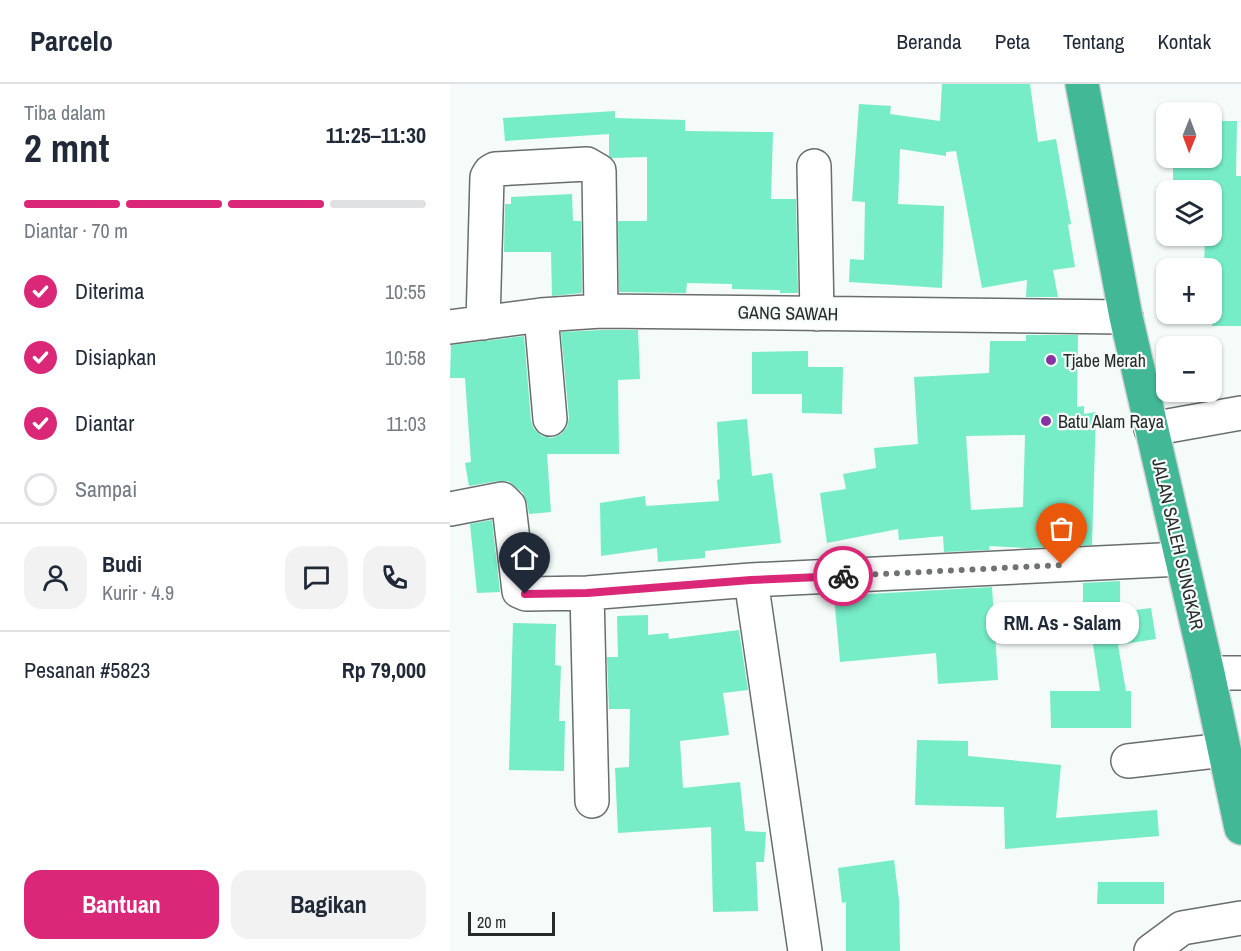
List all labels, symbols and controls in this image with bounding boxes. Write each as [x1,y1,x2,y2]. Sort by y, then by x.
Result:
text: Parcelo [30,22,113,60]
text: Beranda [897,27,962,56]
text: Peta [995,27,1030,56]
text: Tentang [1063,27,1124,56]
text: Kontak [1157,27,1211,56]
text: Tiba dalam [24,99,106,126]
north arrow [1156,102,1222,168]
map controls [1156,102,1222,402]
text: 11:25–11:30 [326,120,426,150]
text: 2 mnt [24,122,109,174]
button: layers [1156,180,1222,246]
text: Diantar · 70 m [24,217,128,244]
button: + [1156,258,1222,324]
icon: check [24,275,57,308]
text: Diterima [75,276,144,306]
text: 10:55 [385,278,426,305]
street label: GANG SAWAH [737,300,839,326]
button: − [1156,336,1222,402]
icon: check [24,341,57,374]
text: Disiapkan [75,342,156,372]
text: 10:58 [385,344,426,371]
place label: Tjabe Merah [1063,348,1146,373]
marker: Tjabe Merah [1044,353,1058,367]
icon: check [24,407,57,440]
text: Diantar [75,408,134,438]
place label: Batu Alam Raya [1058,409,1164,434]
text: 11:03 [386,410,426,437]
marker: Batu Alam Raya [1039,414,1053,428]
street label: JALAN SALEH SUNGKAR [1146,456,1210,633]
text: Sampai [75,474,137,504]
pin [1036,503,1087,565]
icon: bag [1045,512,1078,545]
pin [499,532,550,594]
icon: home [508,541,541,574]
button: person [24,546,87,609]
button: chat [285,546,348,609]
button: phone [363,546,426,609]
courier [813,546,873,606]
text: Budi [102,549,142,579]
icon: bike [827,560,860,593]
text: Kurir · 4.9 [102,579,174,606]
callout: RM. As - Salam [986,601,1138,643]
text: RM. As - Salam [1004,609,1121,636]
text: Pesanan #5823 [24,655,150,685]
text: Rp 79,000 [342,655,426,685]
button: Bantuan [24,870,219,939]
button: Bagikan [231,870,426,939]
scale bar [468,909,555,936]
text: 20 m [477,911,506,933]

